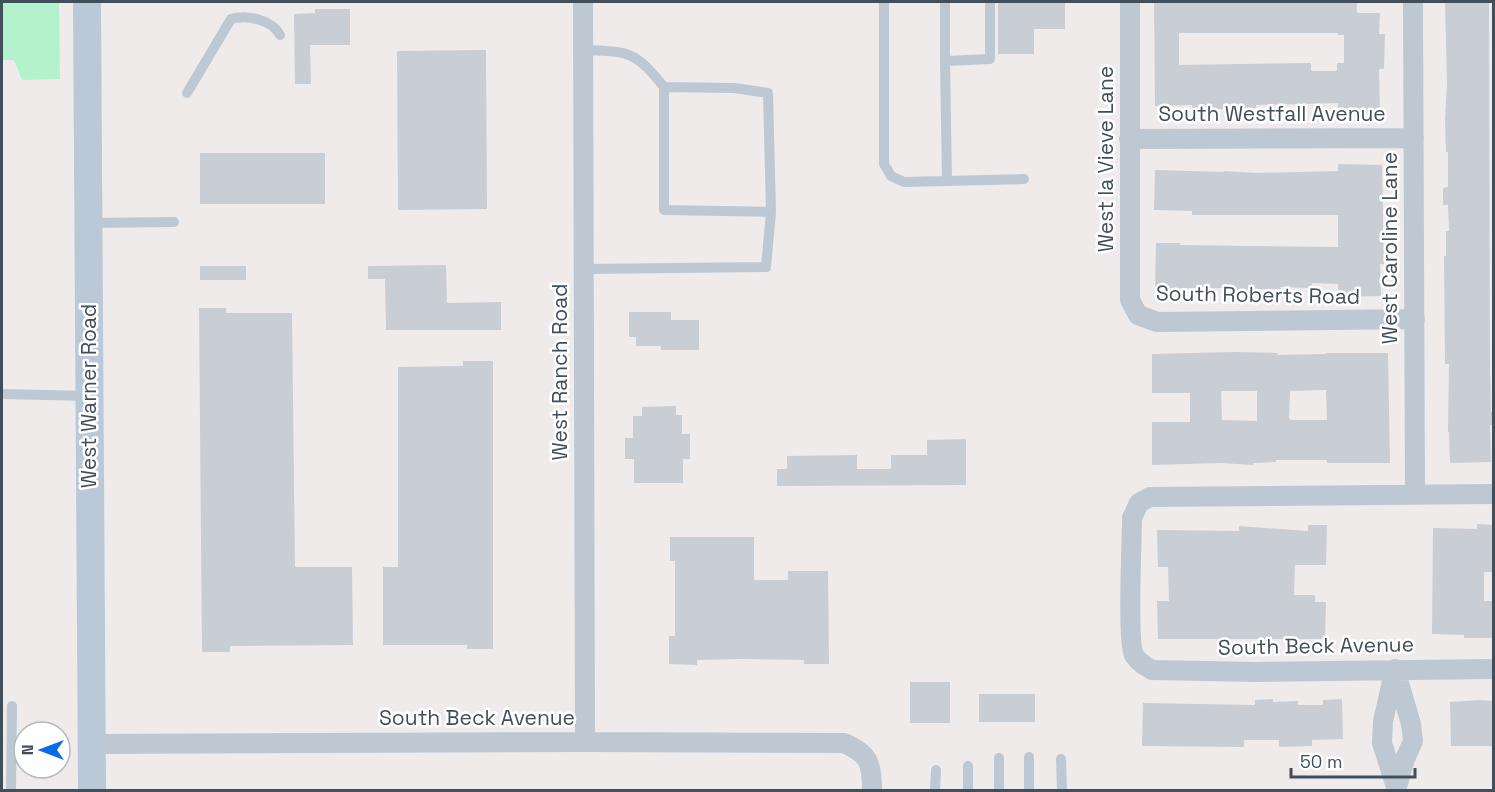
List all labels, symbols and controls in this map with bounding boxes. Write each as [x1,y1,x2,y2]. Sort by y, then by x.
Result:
street label: West la Vieve Lane [1092,66,1119,252]
street label: South Westfall Avenue [1158,100,1386,127]
street label: West Caroline Lane [1376,152,1403,344]
street label: South Roberts Road [1156,279,1360,310]
street label: West Ranch Road [546,284,573,460]
street label: West Warner Road [75,304,102,488]
street label: South Beck Avenue [1218,630,1414,661]
street label: South Beck Avenue [379,704,575,731]
north arrow [12,720,72,780]
scale bar [1291,741,1416,779]
text: N [17,745,38,755]
text: 50 m [1300,750,1342,773]

